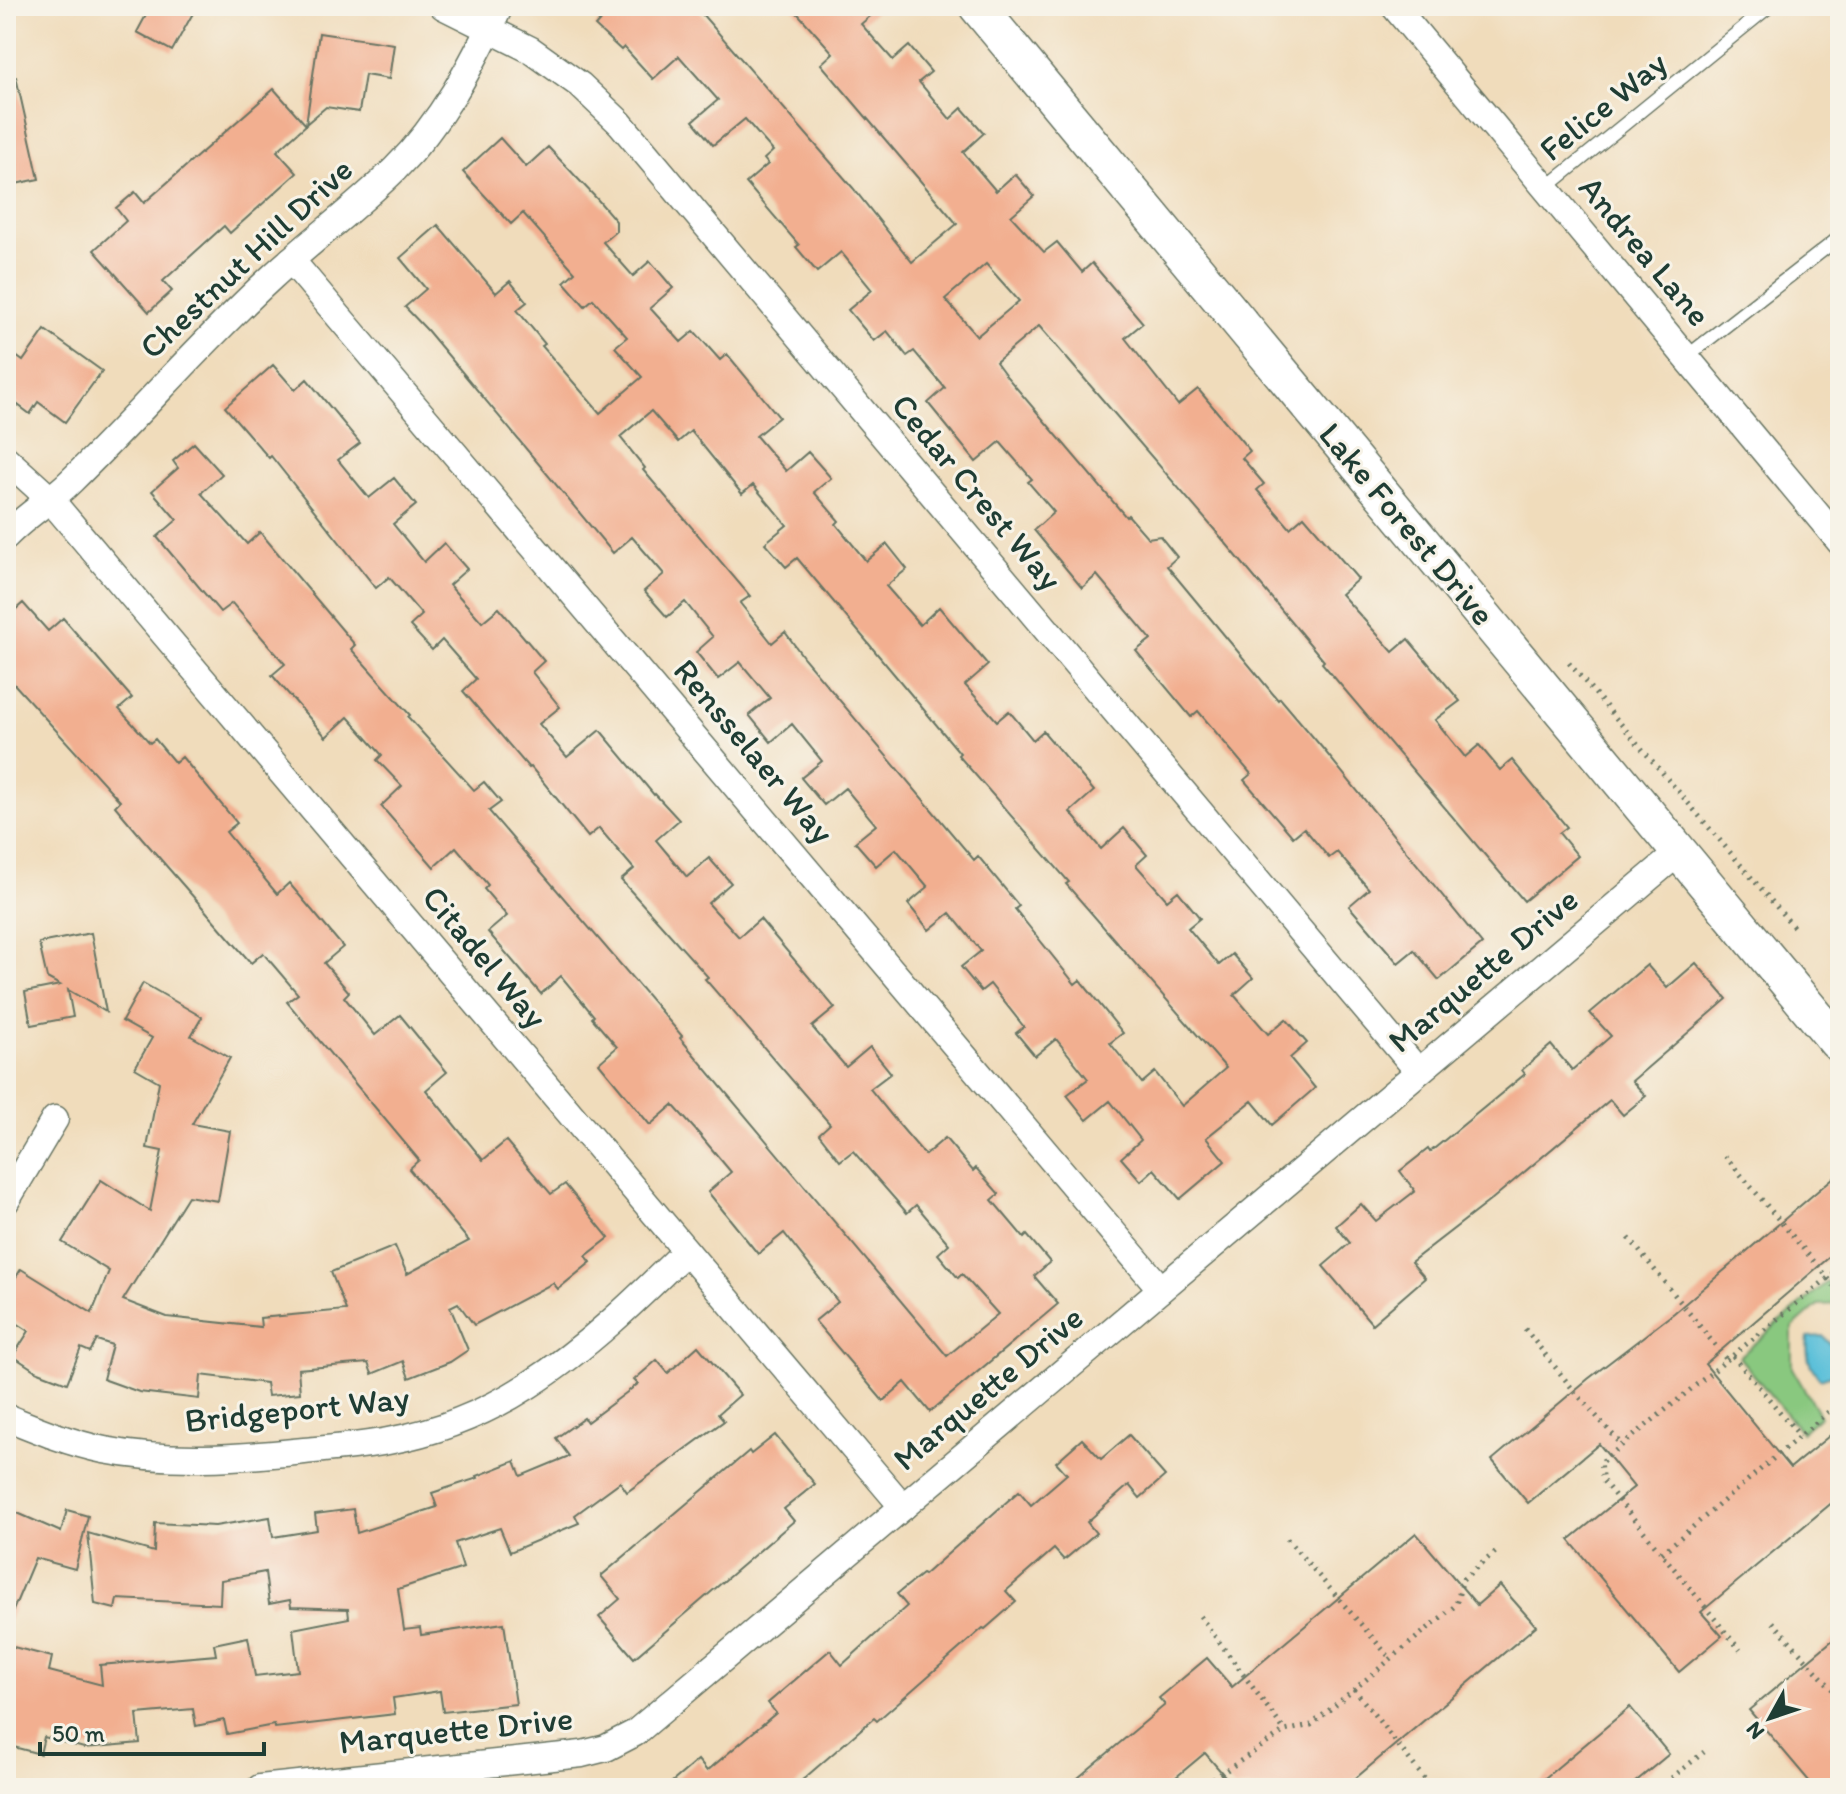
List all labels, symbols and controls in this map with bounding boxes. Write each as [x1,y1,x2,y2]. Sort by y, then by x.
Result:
street label: Felice Way [1531,42,1675,170]
street label: Chestnut Hill Drive [131,149,361,367]
street label: Andrea Lane [1570,168,1720,334]
street label: Cedar Crest Way [883,385,1071,599]
street label: Lake Forest Drive [1310,414,1504,634]
street label: Rensselaer Way [665,650,843,852]
street label: Citadel Way [414,878,556,1037]
street label: Marquette Drive [1380,879,1586,1061]
street label: Marquette Drive [885,1297,1091,1479]
street label: Bridgeport Way [183,1377,411,1441]
north arrow [1730,1678,1810,1758]
street label: Marquette Drive [337,1697,575,1763]
scale bar [40,1706,264,1756]
text: N [1740,1716,1770,1745]
text: 50 m [52,1719,105,1748]

